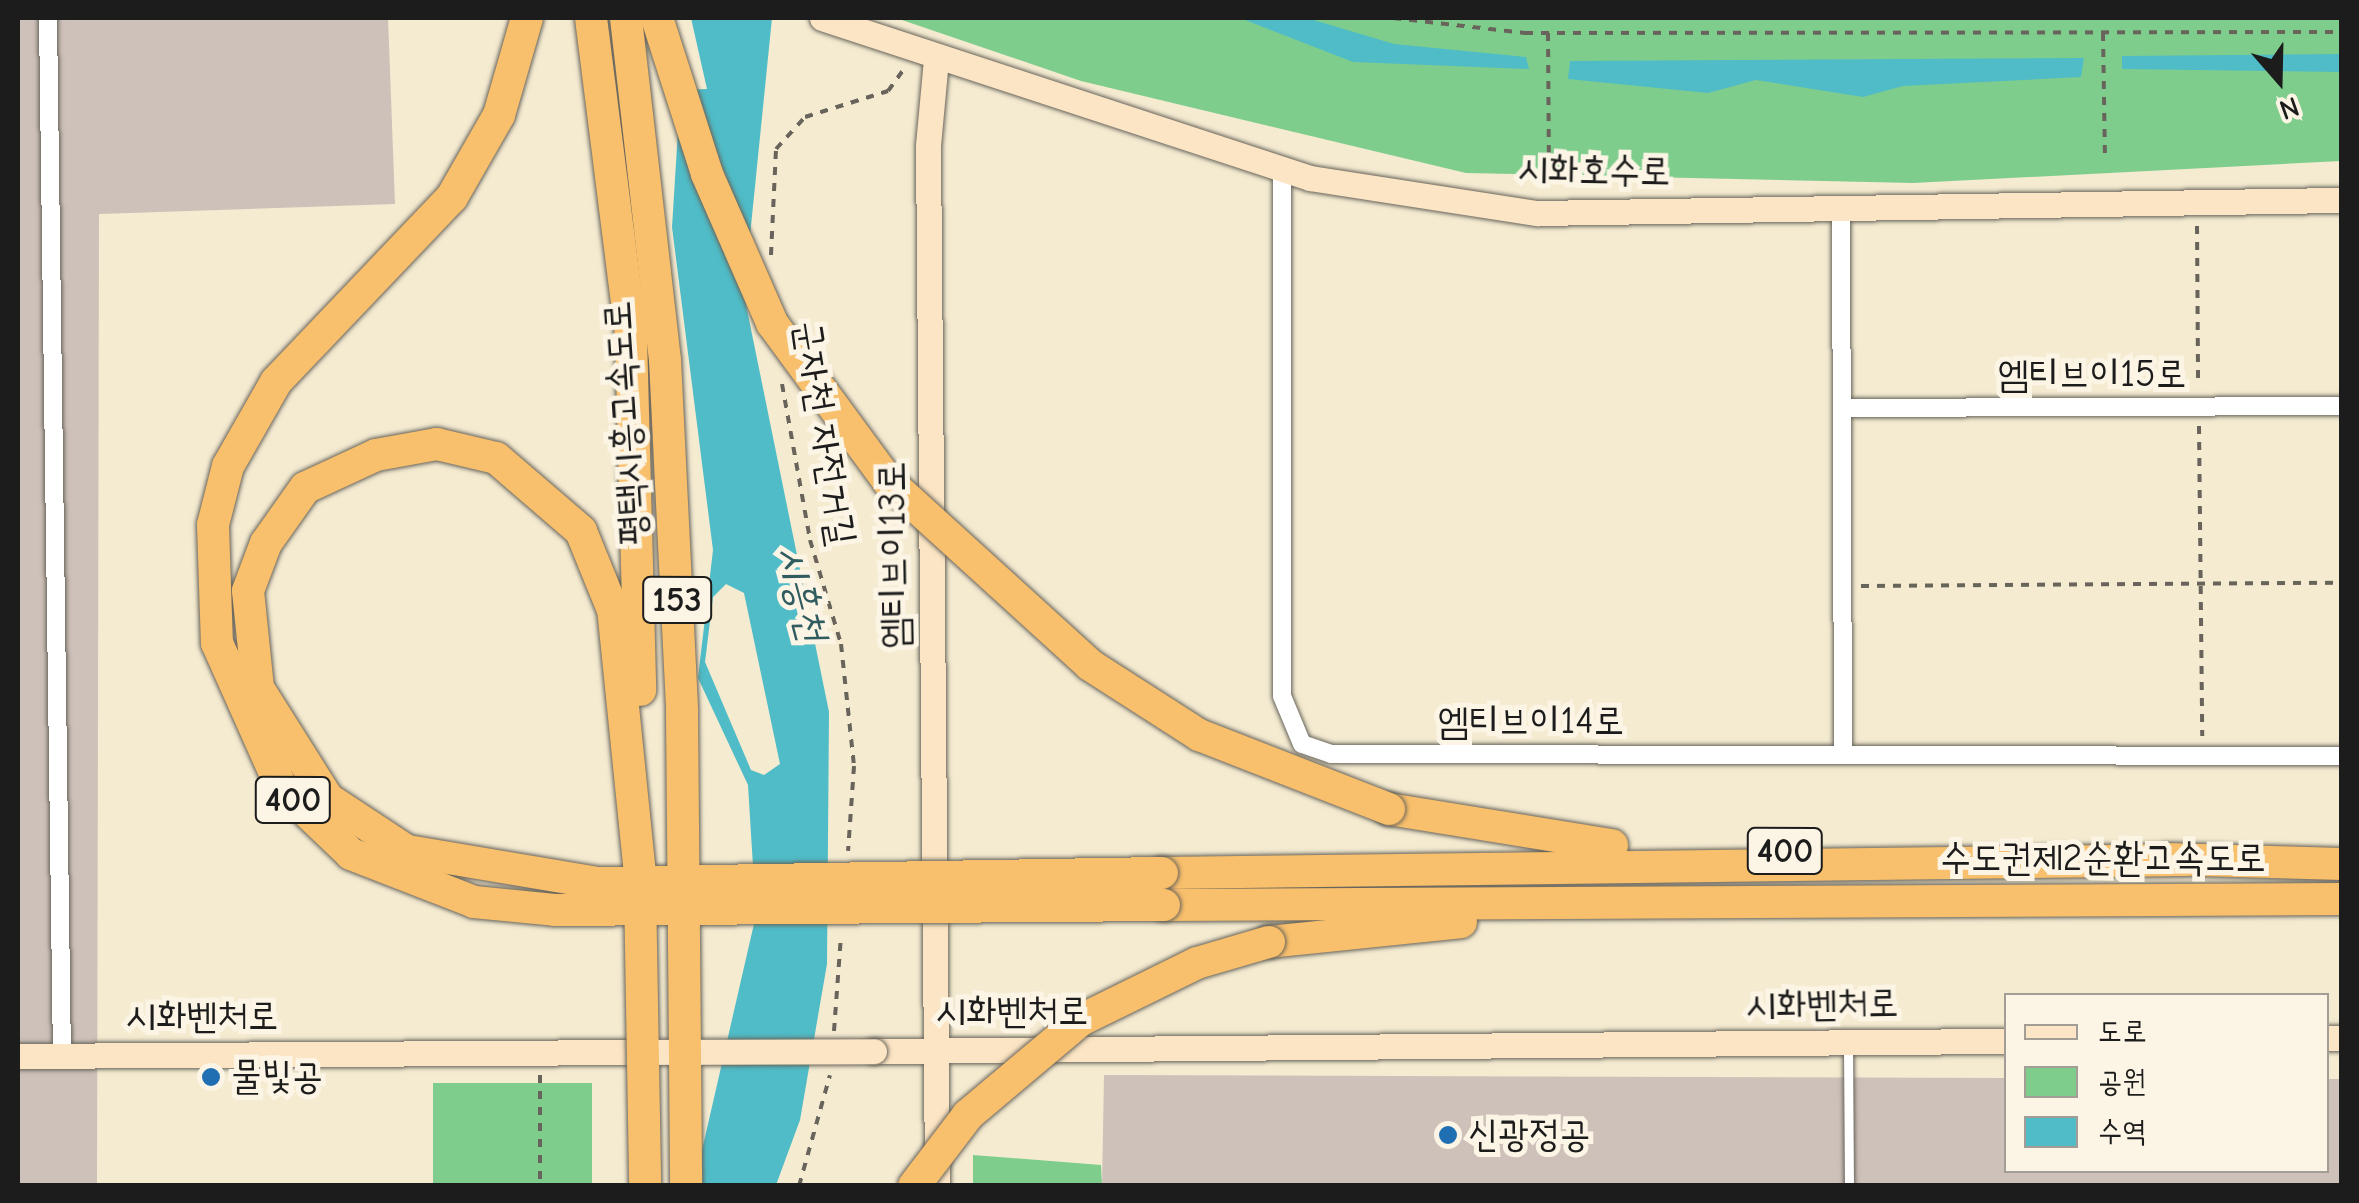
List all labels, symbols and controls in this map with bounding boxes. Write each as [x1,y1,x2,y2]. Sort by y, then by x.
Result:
north arrow [2229,30,2329,130]
text: N [2275,90,2303,126]
street label: 시화호수로 [1517,147,1671,195]
street label: 평택시흥고속도로 [595,299,657,547]
street label: 군자천 자전거길 [784,317,864,549]
street label: 엠티브이15로 [1998,352,2186,398]
street label: 엠티브이13로 [870,461,918,649]
water label: 시흥천 [766,540,838,646]
road number: 153 [642,570,712,630]
street label: 엠티브이14로 [1438,699,1624,745]
road number: 400 [253,770,333,830]
road number: 400 [1745,821,1825,881]
street label: 수도권제2순환고속도로 [1940,836,2266,882]
street label: 시화벤처로 [1745,981,1899,1029]
street label: 시화벤처로 [936,989,1088,1035]
legend [2004,993,2329,1173]
street label: 시화벤처로 [126,994,278,1040]
text: 도로 [2098,1014,2146,1049]
place label: 물빛공 [231,1054,323,1100]
text: 공원 [2098,1064,2146,1099]
marker: 물빛공 [200,1066,222,1088]
place label: 신광정공 [1468,1112,1590,1158]
text: 수역 [2098,1114,2146,1149]
marker: 신광정공 [1437,1124,1459,1146]

